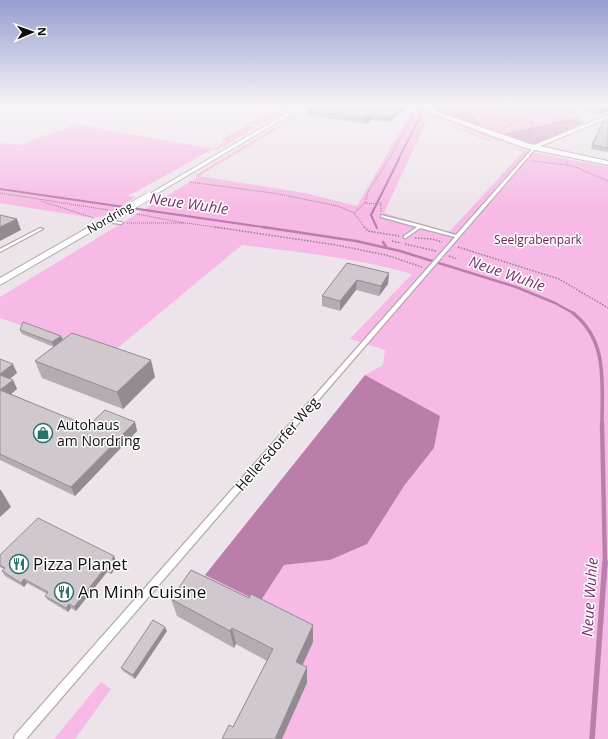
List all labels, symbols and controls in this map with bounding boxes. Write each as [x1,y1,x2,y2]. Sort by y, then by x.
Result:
north arrow [12,12,52,52]
text: N [35,27,50,36]
water label: Neue Wuhle [148,188,230,219]
street label: Nordring [84,197,136,238]
park label: Seelgrabenpark [494,231,583,248]
water label: Neue Wuhle [467,251,549,296]
street label: Hellersdorfer Weg [231,392,323,495]
place label: Autohaus am Nordring [57,415,140,450]
shop icon: Autohaus am Nordring [32,422,54,444]
place label: Pizza Planet [33,552,127,575]
restaurant icon: Pizza Planet [8,553,30,575]
water label: Neue Wuhle [576,556,602,637]
place label: An Minh Cuisine [78,580,206,603]
restaurant icon: An Minh Cuisine [53,581,75,603]

